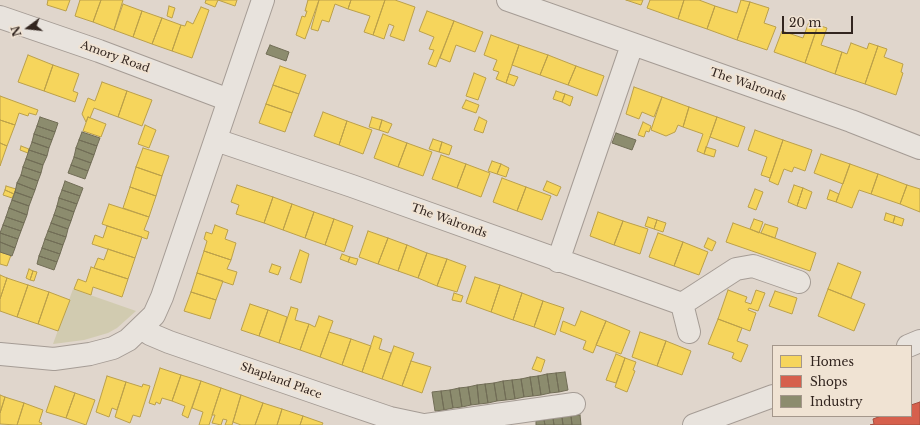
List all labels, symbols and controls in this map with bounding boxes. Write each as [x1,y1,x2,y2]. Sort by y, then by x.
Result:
north arrow [8,8,48,48]
scale bar [784,8,855,34]
text: 20 m [789,15,821,30]
text: N [8,24,25,38]
street label: Amory Road [79,38,151,76]
street label: The Walronds [708,66,788,104]
street label: The Walronds [409,201,489,241]
legend [772,345,912,417]
text: Homes [810,354,854,369]
street label: Shapland Place [239,360,323,402]
text: Shops [810,374,847,389]
text: Industry [810,394,863,409]

